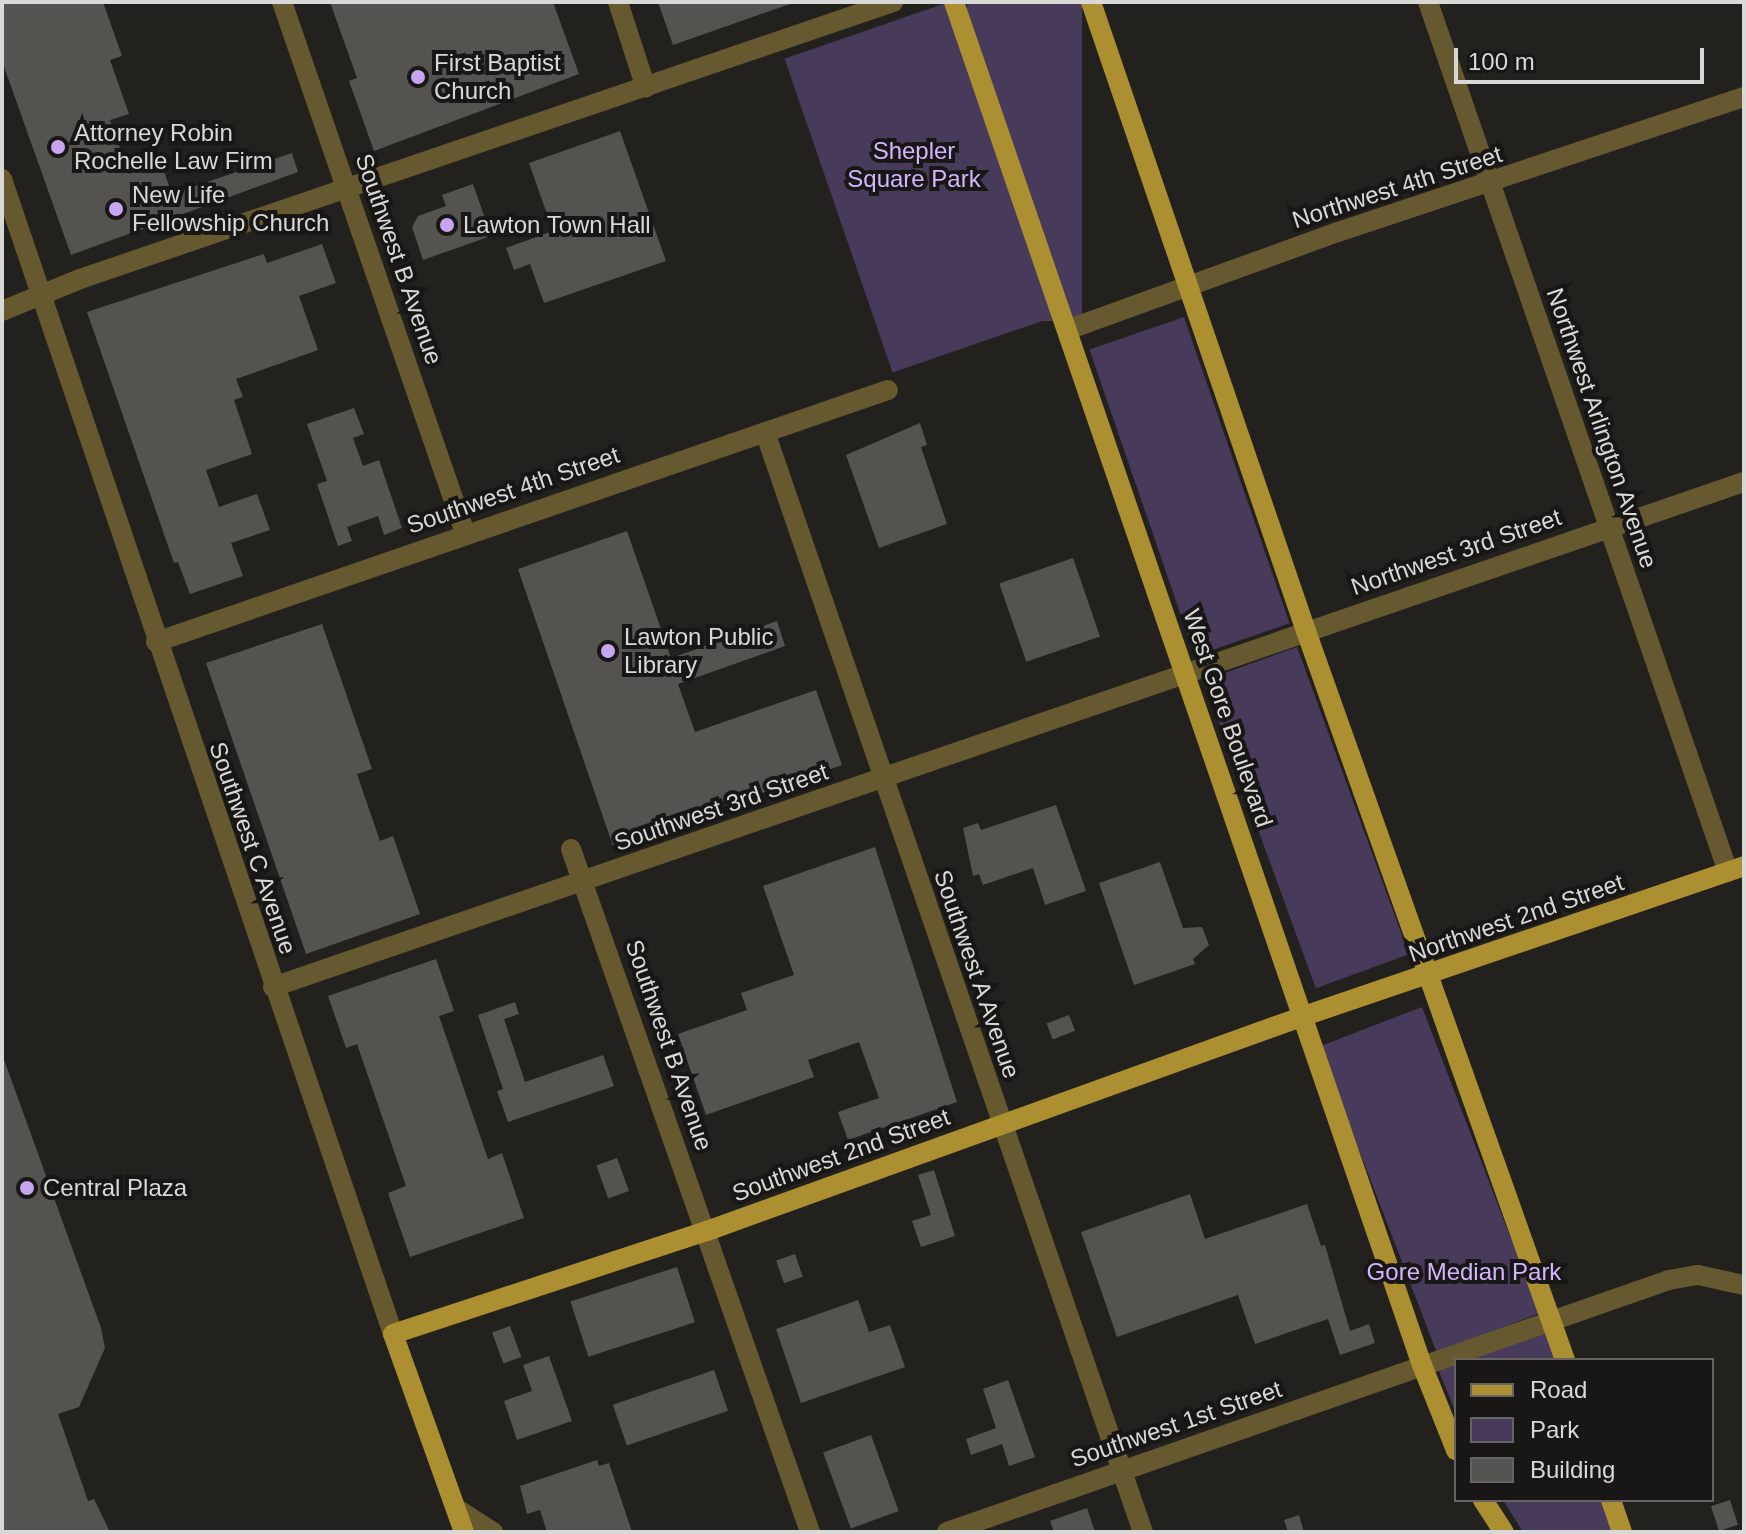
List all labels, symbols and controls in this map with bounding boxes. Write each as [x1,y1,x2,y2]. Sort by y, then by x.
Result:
scale bar [1458,32,1708,82]
text: 100 m [1468,48,1535,75]
place label: First Baptist Church [434,49,561,105]
marker: First Baptist Church [409,68,427,86]
place label: Attorney Robin Rochelle Law Firm [74,119,273,175]
park label: Shepler Square Park [847,137,981,193]
marker: Attorney Robin Rochelle Law Firm [49,138,67,156]
street label: Northwest 4th Street [1289,140,1505,234]
street label: Southwest B Avenue [349,149,449,369]
place label: New Life Fellowship Church [132,181,329,237]
marker: New Life Fellowship Church [107,200,125,218]
place label: Lawton Town Hall [463,211,651,239]
marker: Lawton Town Hall [438,216,456,234]
street label: Northwest Arlington Avenue [1540,283,1664,573]
street label: Southwest 4th Street [403,440,623,540]
street label: Northwest 3rd Street [1347,503,1565,601]
street label: West Gore Boulevard [1177,605,1279,831]
place label: Lawton Public Library [624,623,773,679]
marker: Lawton Public Library [599,642,617,660]
street label: Southwest C Avenue [203,738,303,958]
street label: Southwest 3rd Street [610,757,832,857]
street label: Southwest A Avenue [927,864,1027,1084]
street label: Northwest 2nd Street [1405,868,1627,968]
street label: Southwest B Avenue [619,935,719,1155]
street label: Southwest 2nd Street [728,1102,954,1208]
place label: Central Plaza [43,1174,187,1202]
marker: Central Plaza [18,1179,36,1197]
park label: Gore Median Park [1367,1258,1561,1286]
legend [1454,1358,1714,1502]
street label: Southwest 1st Street [1067,1374,1285,1474]
text: Road [1530,1376,1587,1403]
text: Park [1530,1416,1579,1443]
text: Building [1530,1456,1615,1483]

